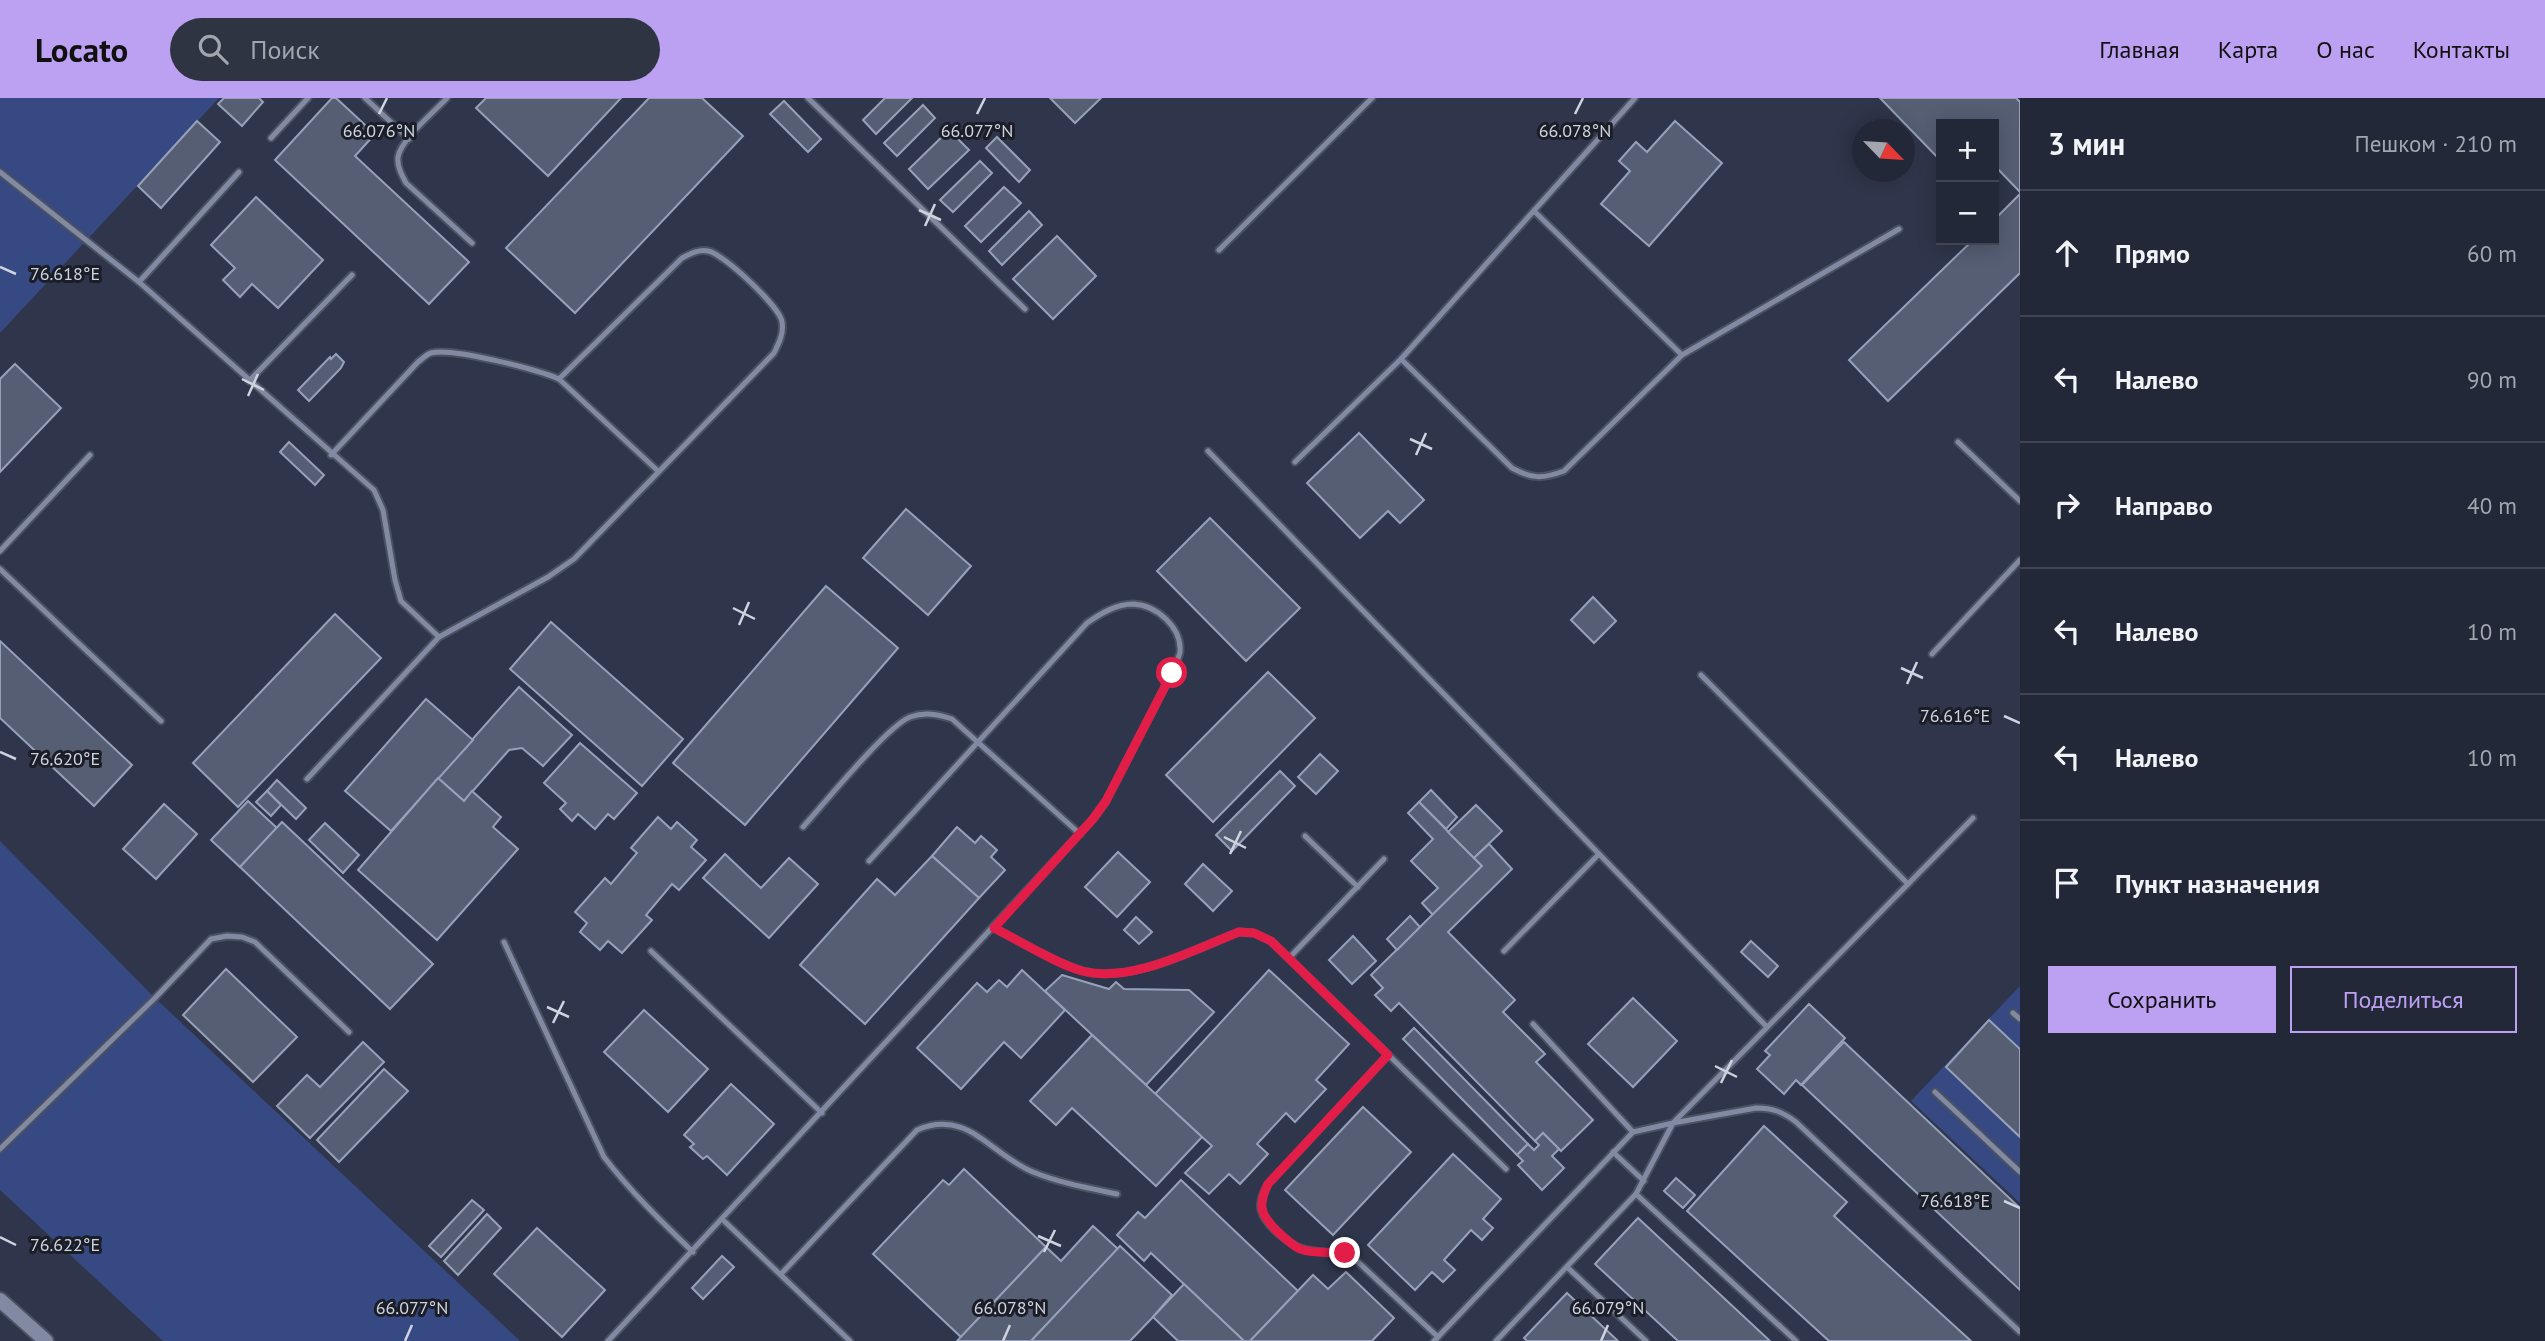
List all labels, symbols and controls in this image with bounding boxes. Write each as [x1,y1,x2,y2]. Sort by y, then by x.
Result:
search box [170,18,660,81]
text: Locato [35,28,128,71]
icon: search [194,30,232,68]
text: Поиск [250,33,320,66]
text: Главная [2099,34,2180,65]
text: Карта [2218,34,2278,65]
text: О нас [2316,34,2375,65]
text: Контакты [2413,34,2510,65]
text: 66.076°N [343,119,415,142]
text: 66.077°N [941,119,1013,142]
text: 66.078°N [1539,119,1611,142]
north arrow [1852,119,1915,182]
map controls [1936,119,1999,245]
button: + [1936,119,1999,182]
text: 3 мин [2048,124,2125,163]
text: Пешком · 210 m [2354,129,2517,158]
button: − [1936,182,1999,245]
icon: ahead [2048,234,2086,272]
text: Прямо [2115,237,2190,270]
text: 60 m [2467,239,2517,268]
text: 76.618°E [30,262,100,285]
icon: left [2048,360,2086,398]
text: Налево [2115,363,2199,396]
text: 90 m [2467,365,2517,394]
icon: right [2048,486,2086,524]
text: Направо [2115,489,2213,522]
text: 40 m [2467,491,2517,520]
icon: left [2048,612,2086,650]
text: Налево [2115,615,2199,648]
text: 10 m [2467,617,2517,646]
route start [1156,657,1187,688]
text: 76.616°E [1920,704,1990,727]
icon: left [2048,738,2086,776]
text: Налево [2115,741,2199,774]
text: 10 m [2467,743,2517,772]
text: 76.620°E [30,747,100,770]
icon: arrive [2048,864,2086,902]
text: Пункт назначения [2115,867,2320,900]
button: Сохранить [2048,966,2276,1033]
button: Поделиться [2290,966,2517,1033]
text: 76.618°E [1920,1189,1990,1212]
text: 76.622°E [30,1233,100,1256]
route end [1329,1237,1360,1268]
text: 66.077°N [376,1296,448,1319]
text: 66.078°N [974,1296,1046,1319]
text: 66.079°N [1572,1296,1644,1319]

